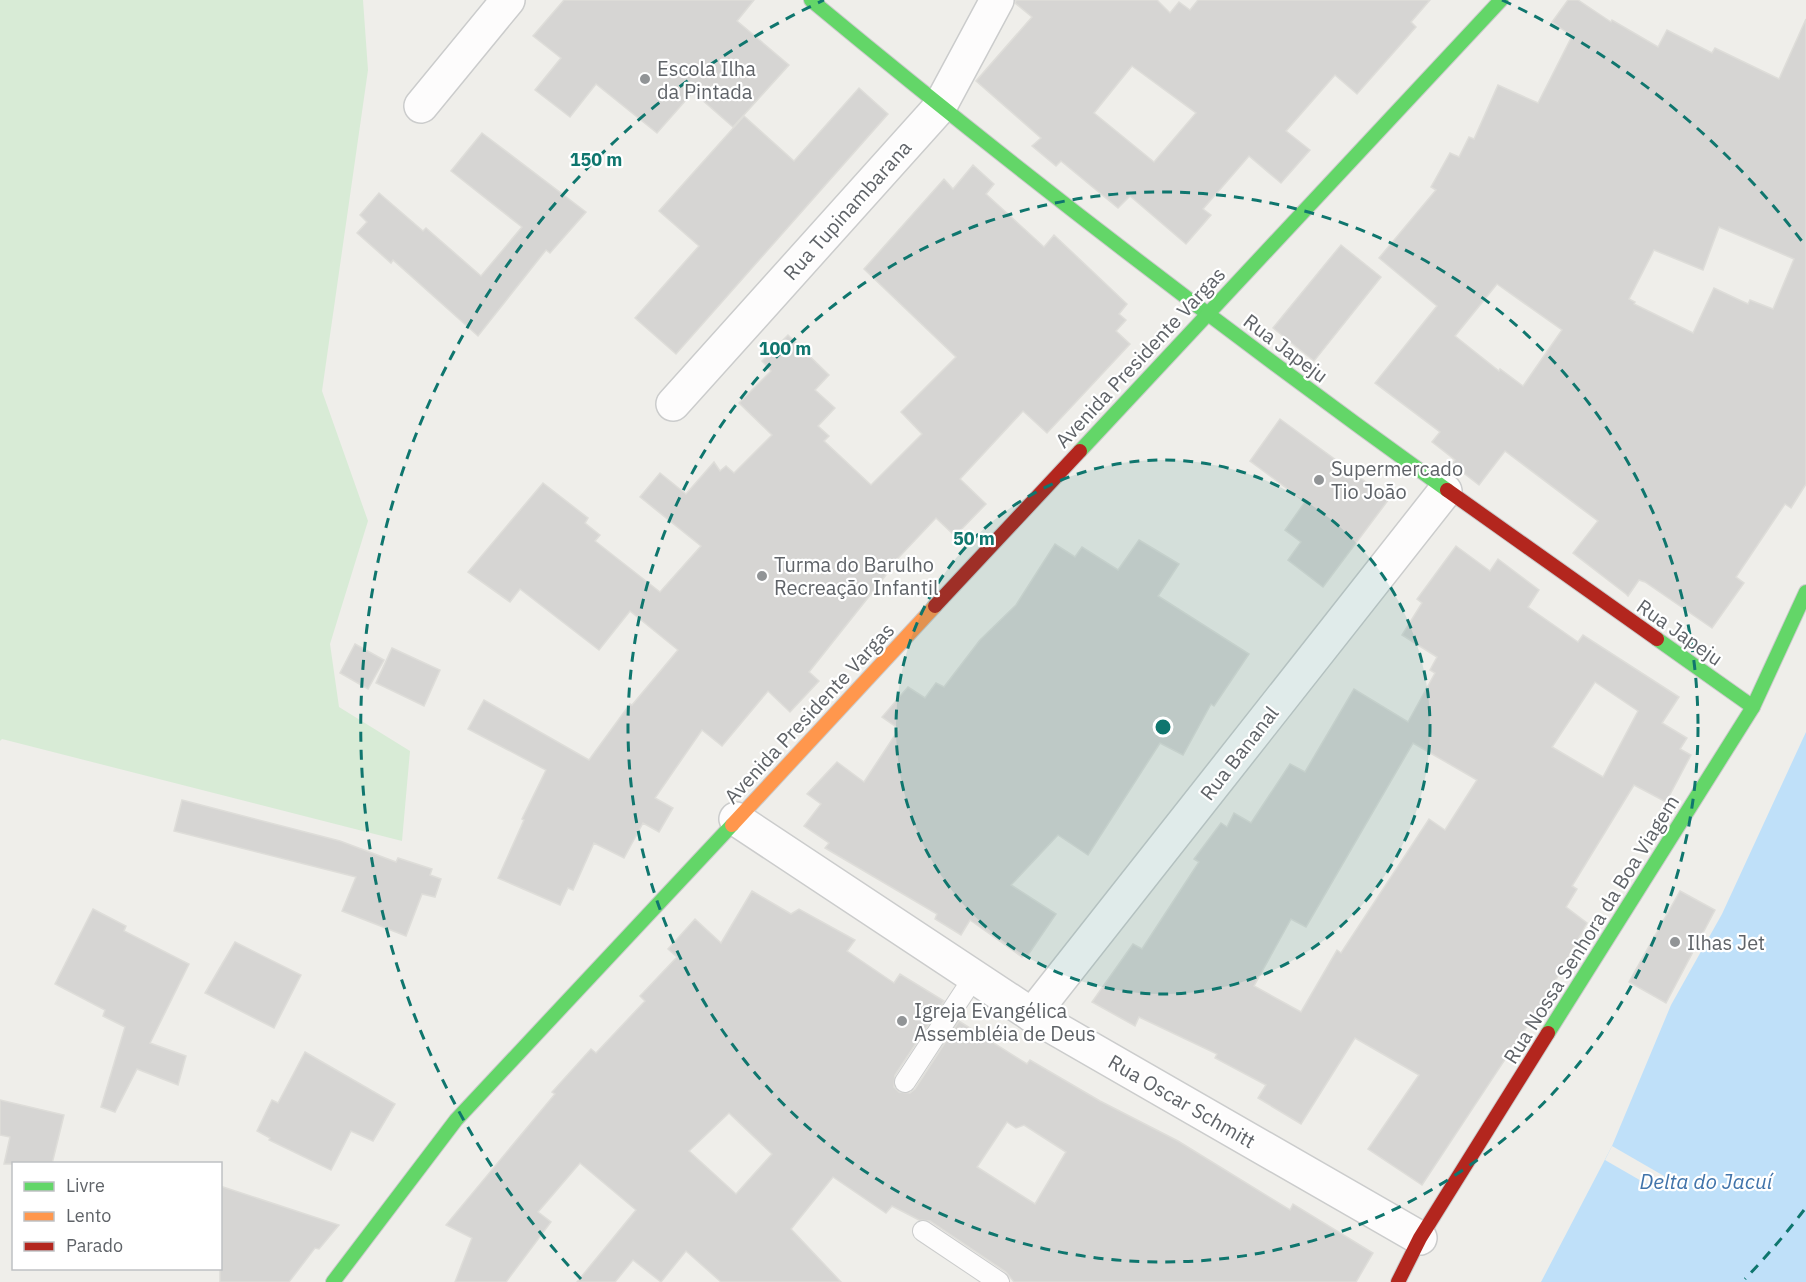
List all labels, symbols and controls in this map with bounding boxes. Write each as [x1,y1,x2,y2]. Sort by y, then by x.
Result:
place label: Escola Ilha da Pintada [657,55,756,105]
marker: Escola Ilha da Pintada [638,72,652,86]
street label: Rua Tupinambarana [777,134,917,286]
text: 150 m [570,148,622,171]
street label: Avenida Presidente Vargas [1049,261,1231,453]
street label: Rua Japeju [1238,307,1334,389]
text: 100 m [759,337,811,360]
place label: Supermercado Tio João [1331,455,1463,505]
marker: Supermercado Tio João [1312,473,1326,487]
text: 50 m [953,527,995,550]
place label: Turma do Barulho Recreação Infantil [774,551,938,601]
marker: Turma do Barulho Recreação Infantil [755,569,769,583]
street label: Rua Japeju [1632,592,1728,672]
street label: Avenida Presidente Vargas [718,617,900,809]
street label: Rua Bananal [1194,700,1284,806]
centre of rings [1153,717,1173,737]
street label: Rua Nossa Senhora da Boa Viagem [1497,789,1685,1069]
place label: Ilhas Jet [1687,929,1765,956]
marker: Ilhas Jet [1668,935,1682,949]
place label: Igreja Evangélica Assembléia de Deus [914,997,1096,1047]
marker: Igreja Evangélica Assembléia de Deus [895,1014,909,1028]
street label: Rua Oscar Schmitt [1104,1048,1260,1154]
legend [12,1162,222,1270]
water label: Delta do Jacuí [1640,1167,1775,1195]
text: Livre [66,1174,105,1197]
text: Lento [66,1204,111,1227]
text: Parado [66,1234,123,1257]

